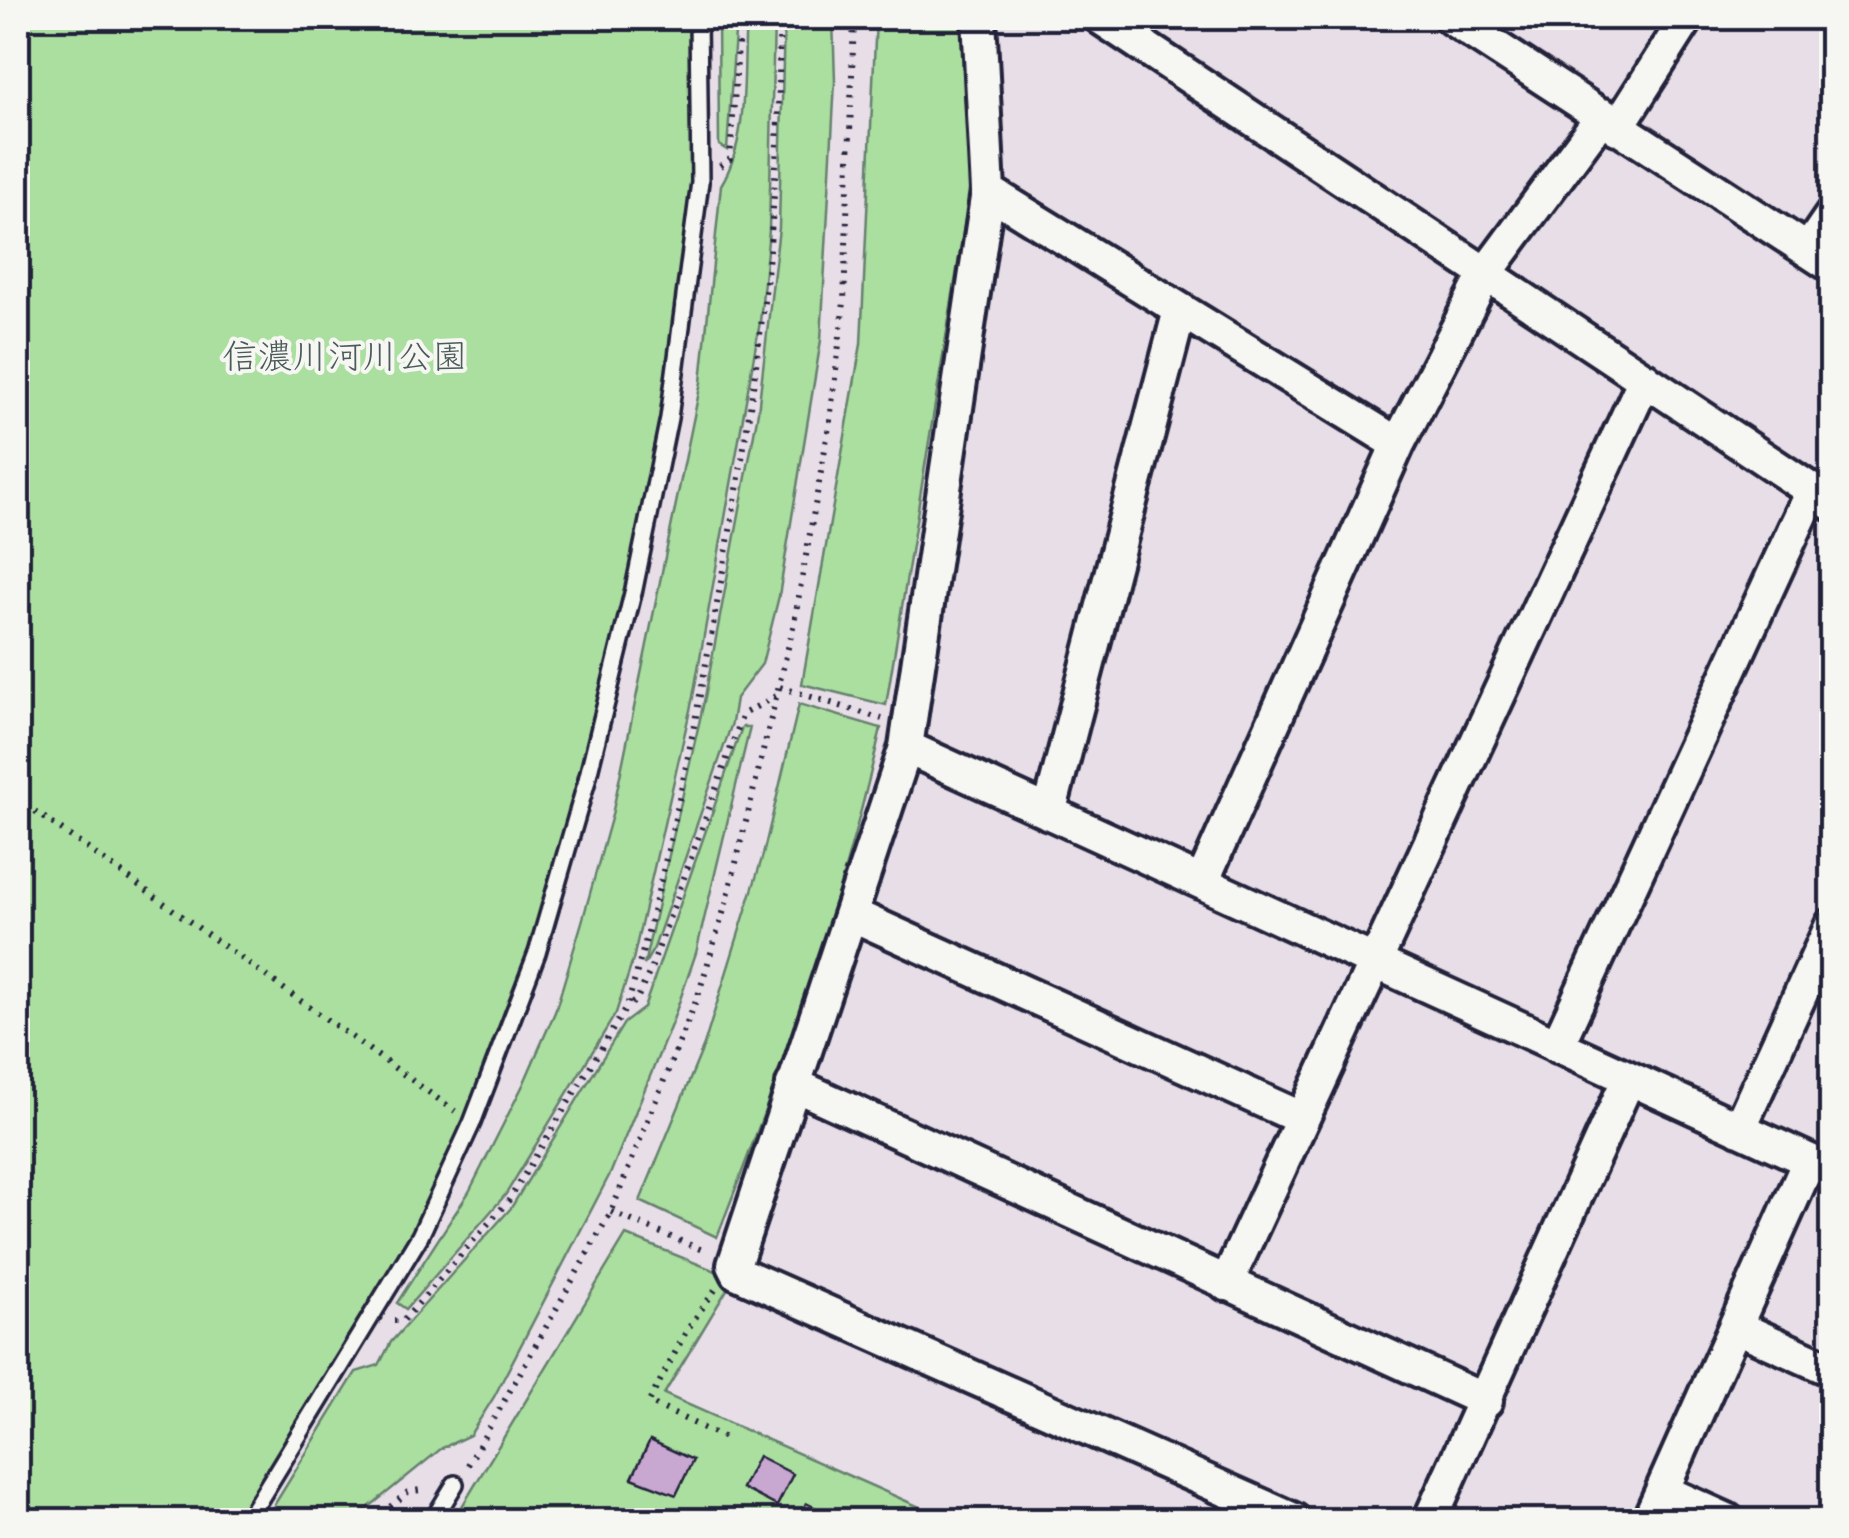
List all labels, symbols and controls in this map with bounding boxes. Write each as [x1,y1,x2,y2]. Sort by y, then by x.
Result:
park label: 信濃川河川公園 [222,331,468,387]

